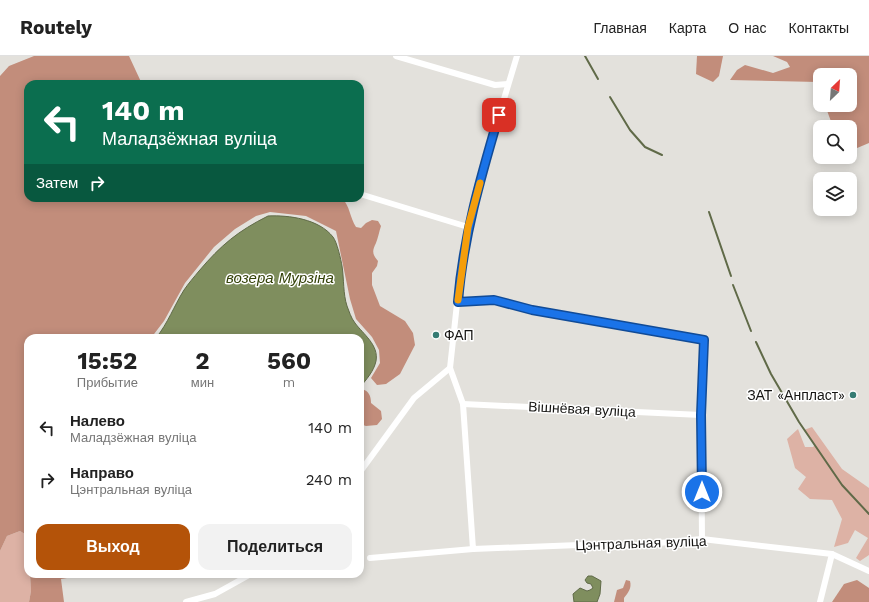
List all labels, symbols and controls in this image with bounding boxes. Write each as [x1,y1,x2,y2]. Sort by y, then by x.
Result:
text: Routely [20,16,92,39]
text: Главная [594,20,647,36]
text: Карта [669,20,706,36]
text: О нас [728,20,767,36]
text: Контакты [789,20,849,36]
north arrow [813,68,857,112]
map controls [813,68,857,216]
text: 140 m [102,94,185,127]
icon: left [36,96,88,148]
pin [482,98,516,132]
icon: arrive [488,104,510,126]
button: search [813,120,857,164]
text: Маладзёжная вуліца [102,128,277,149]
icon: right [86,172,108,194]
button: layers [813,172,857,216]
text: Затем [36,174,78,192]
water label: возера Мурзіна [226,269,334,287]
place label: ФАП [444,327,474,343]
marker: ФАП [431,330,441,340]
text: 15:52 [77,347,137,375]
text: 2 [195,347,210,375]
text: 560 [267,347,311,375]
text: Прибытие [77,375,138,390]
text: мин [191,375,214,390]
text: m [283,375,295,390]
place label: ЗАТ «Анпласт» [747,387,845,403]
marker: ЗАТ «Анпласт» [848,390,858,400]
street label: Вішнёвая вуліца [528,398,636,420]
text: Налево [70,412,125,430]
icon: left [36,417,58,439]
text: 140 m [308,419,352,437]
text: Маладзёжная вуліца [70,430,196,445]
text: Направо [70,464,134,482]
icon: right [36,469,58,491]
text: 240 m [306,471,352,489]
position arrow [681,471,723,513]
text: Цэнтральная вуліца [70,482,192,497]
button: Выход [36,524,190,570]
button: Поделиться [198,524,352,570]
street label: Цэнтральная вуліца [575,533,707,553]

